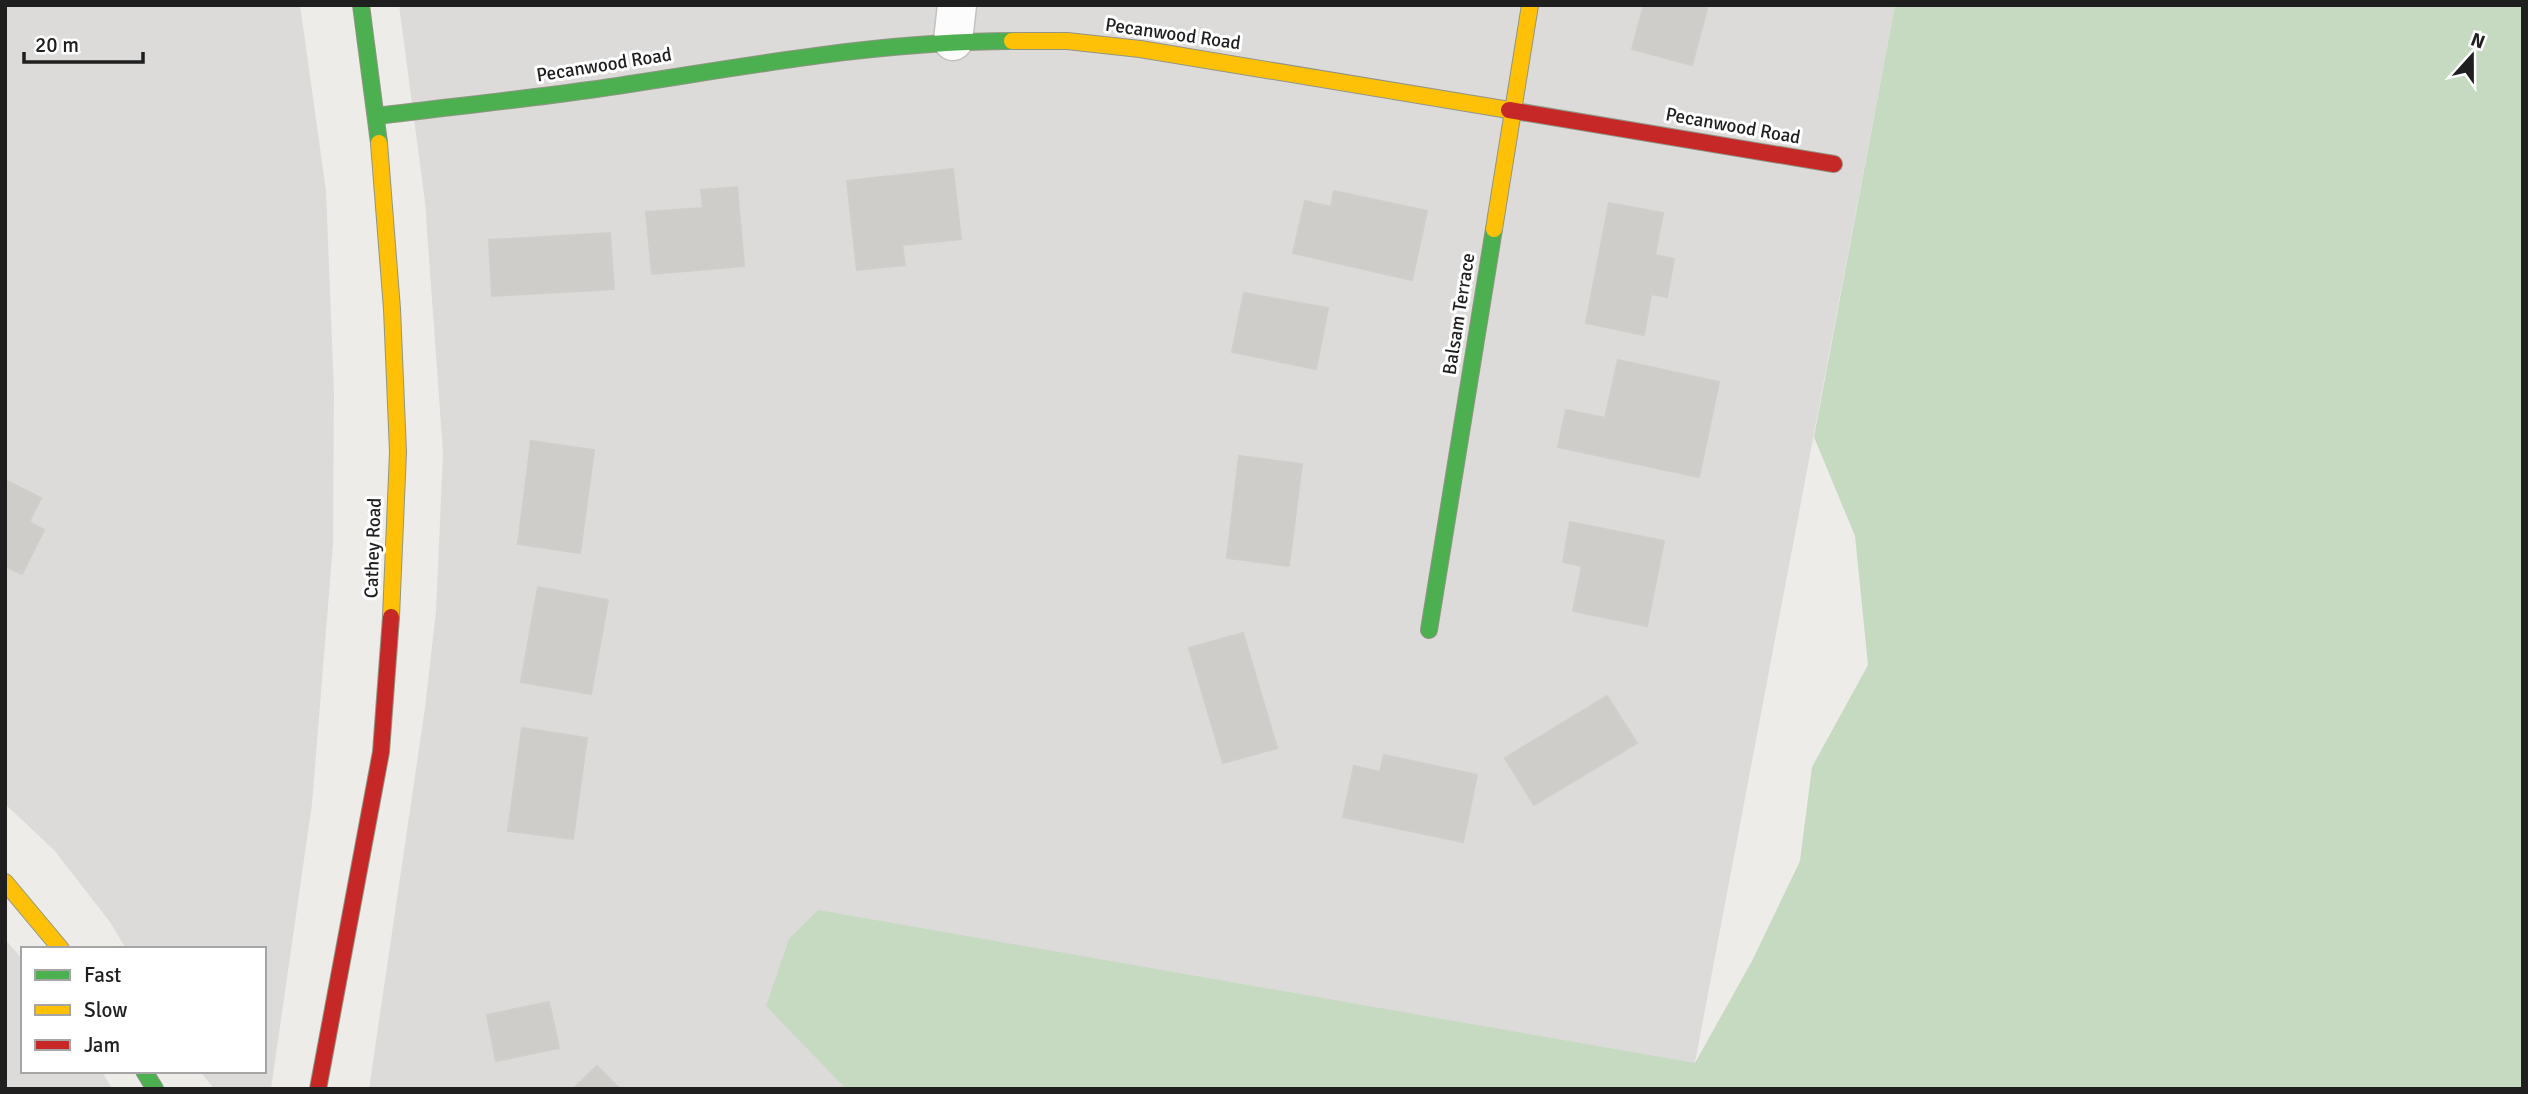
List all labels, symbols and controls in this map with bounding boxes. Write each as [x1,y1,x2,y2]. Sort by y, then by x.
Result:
street label: Pecanwood Road [1104,13,1242,55]
scale bar [24,21,144,65]
north arrow [2437,21,2507,91]
text: N [2467,27,2488,55]
text: 20 m [35,32,79,58]
street label: Pecanwood Road [535,42,673,88]
street label: Pecanwood Road [1664,102,1802,150]
street label: Balsam Terrace [1438,251,1480,377]
street label: Cathey Road [359,497,387,599]
legend [21,947,266,1073]
text: Fast [84,962,121,988]
text: Slow [84,997,128,1023]
text: Jam [84,1032,120,1058]

